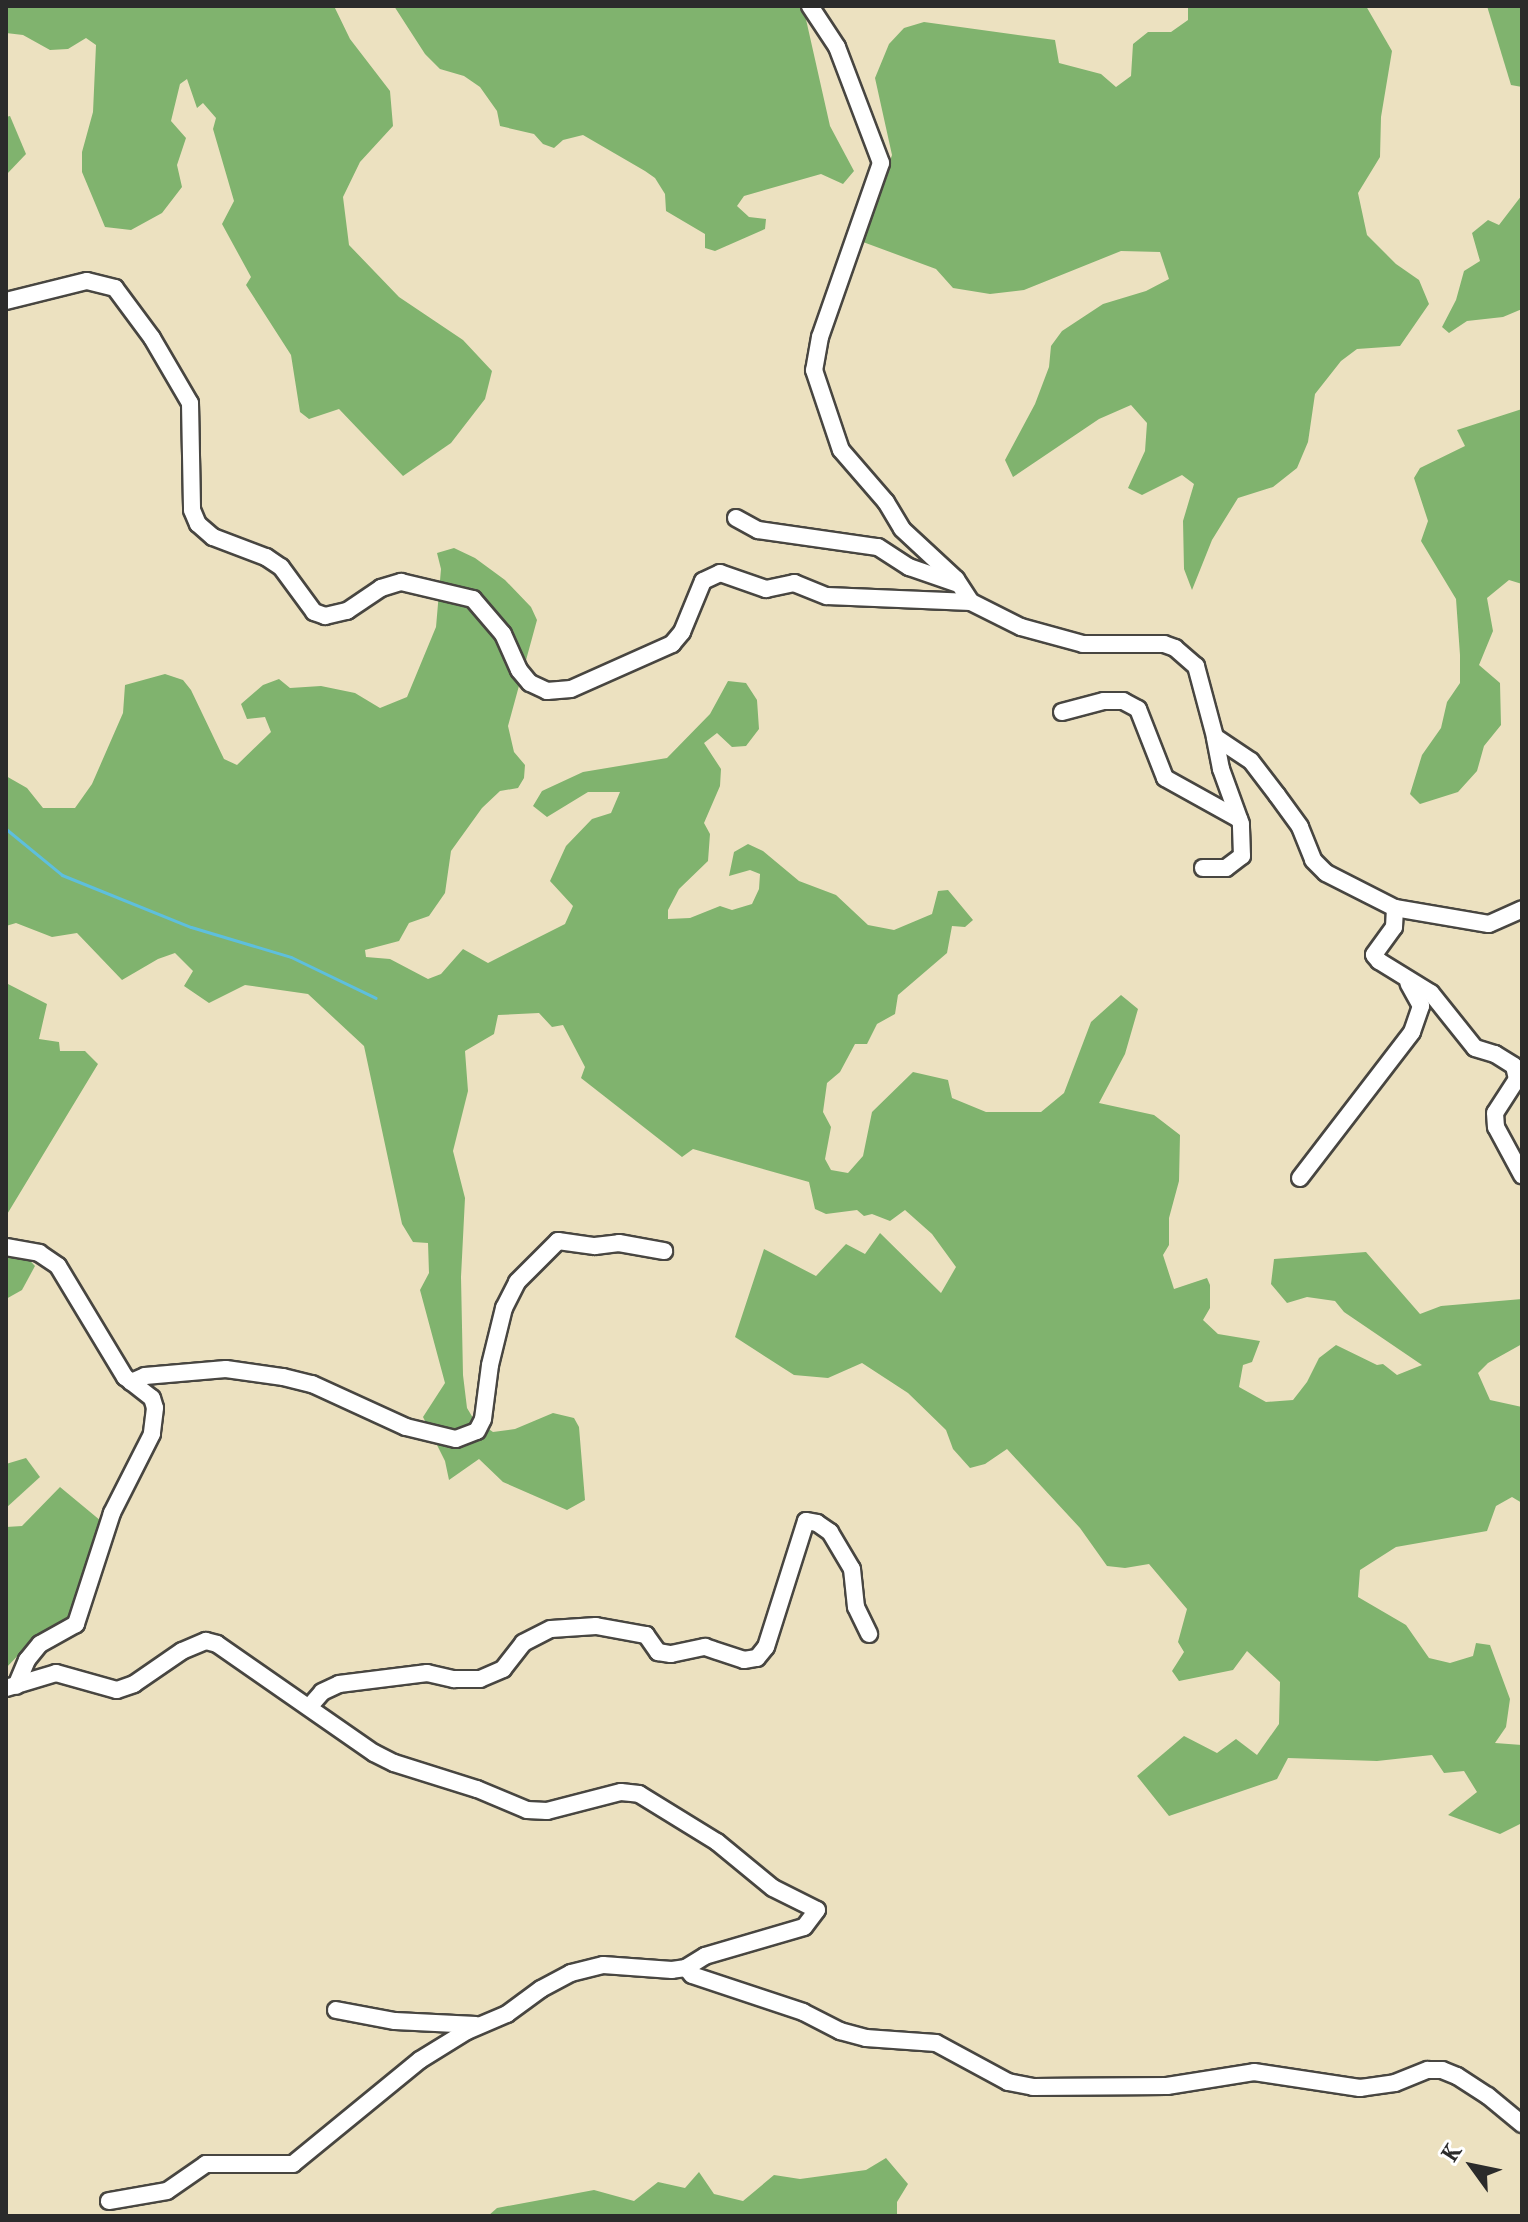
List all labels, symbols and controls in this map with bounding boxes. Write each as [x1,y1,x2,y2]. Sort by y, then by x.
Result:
north arrow [1432,2126,1512,2206]
text: K [1436,2139,1468,2167]

